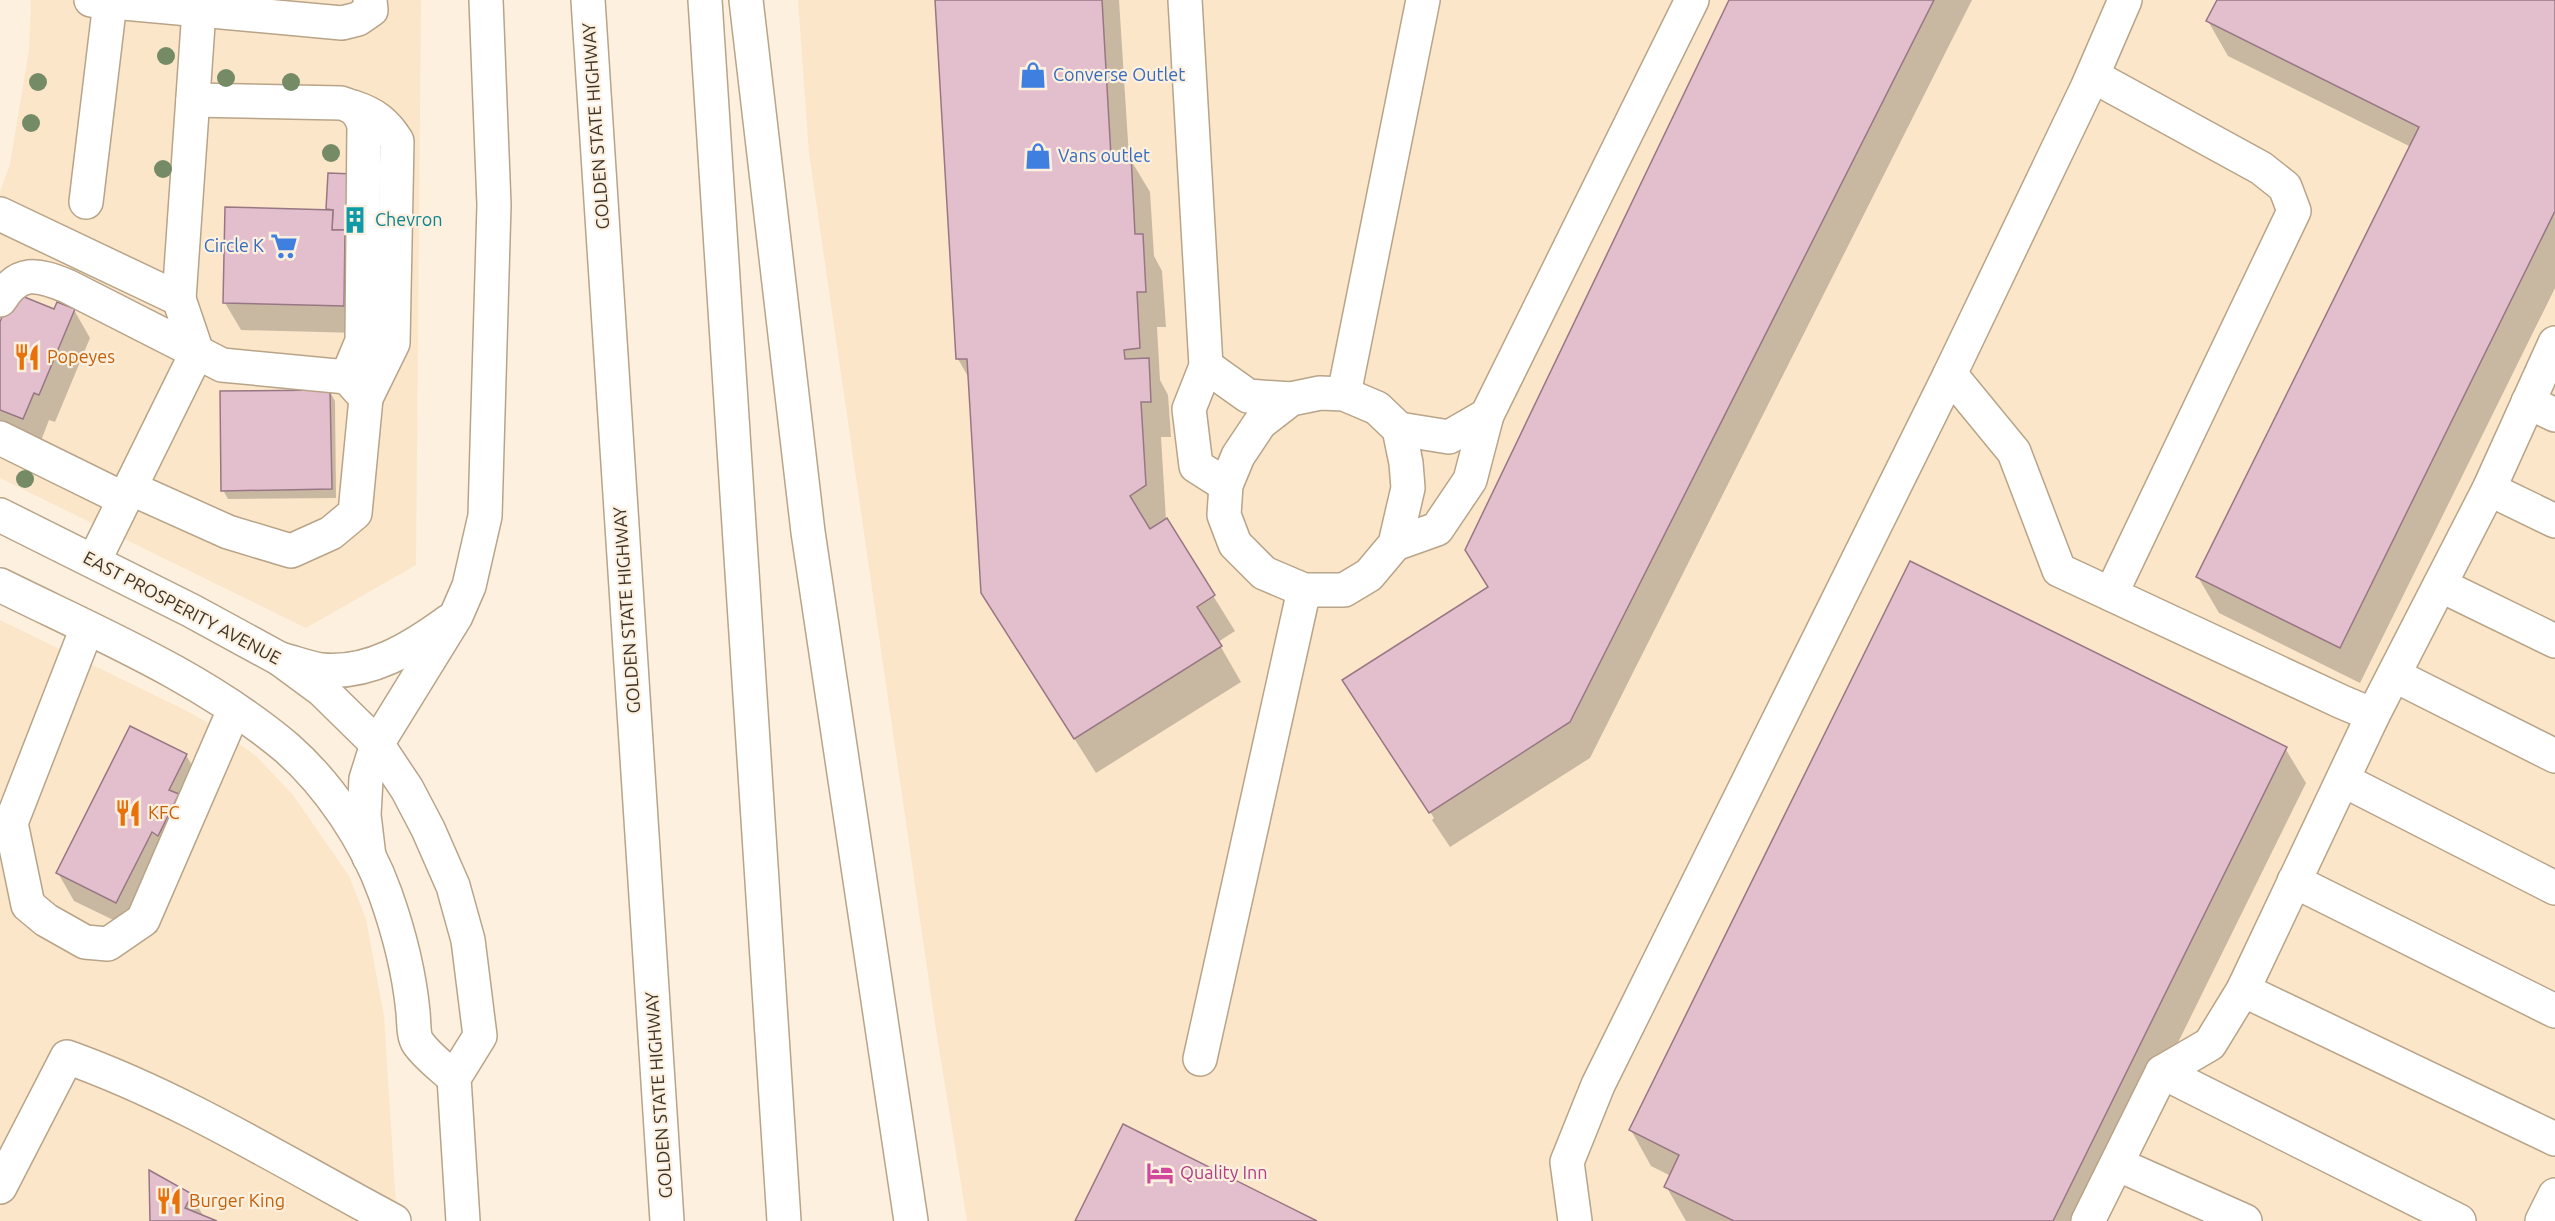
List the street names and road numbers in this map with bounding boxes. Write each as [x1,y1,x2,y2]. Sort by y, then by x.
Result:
street label: GOLDEN STATE HIGHWAY [578,21,612,230]
street label: GOLDEN STATE HIGHWAY [609,505,643,714]
street label: EAST PROSPERITY AVENUE [80,547,285,668]
street label: GOLDEN STATE HIGHWAY [641,990,675,1199]

